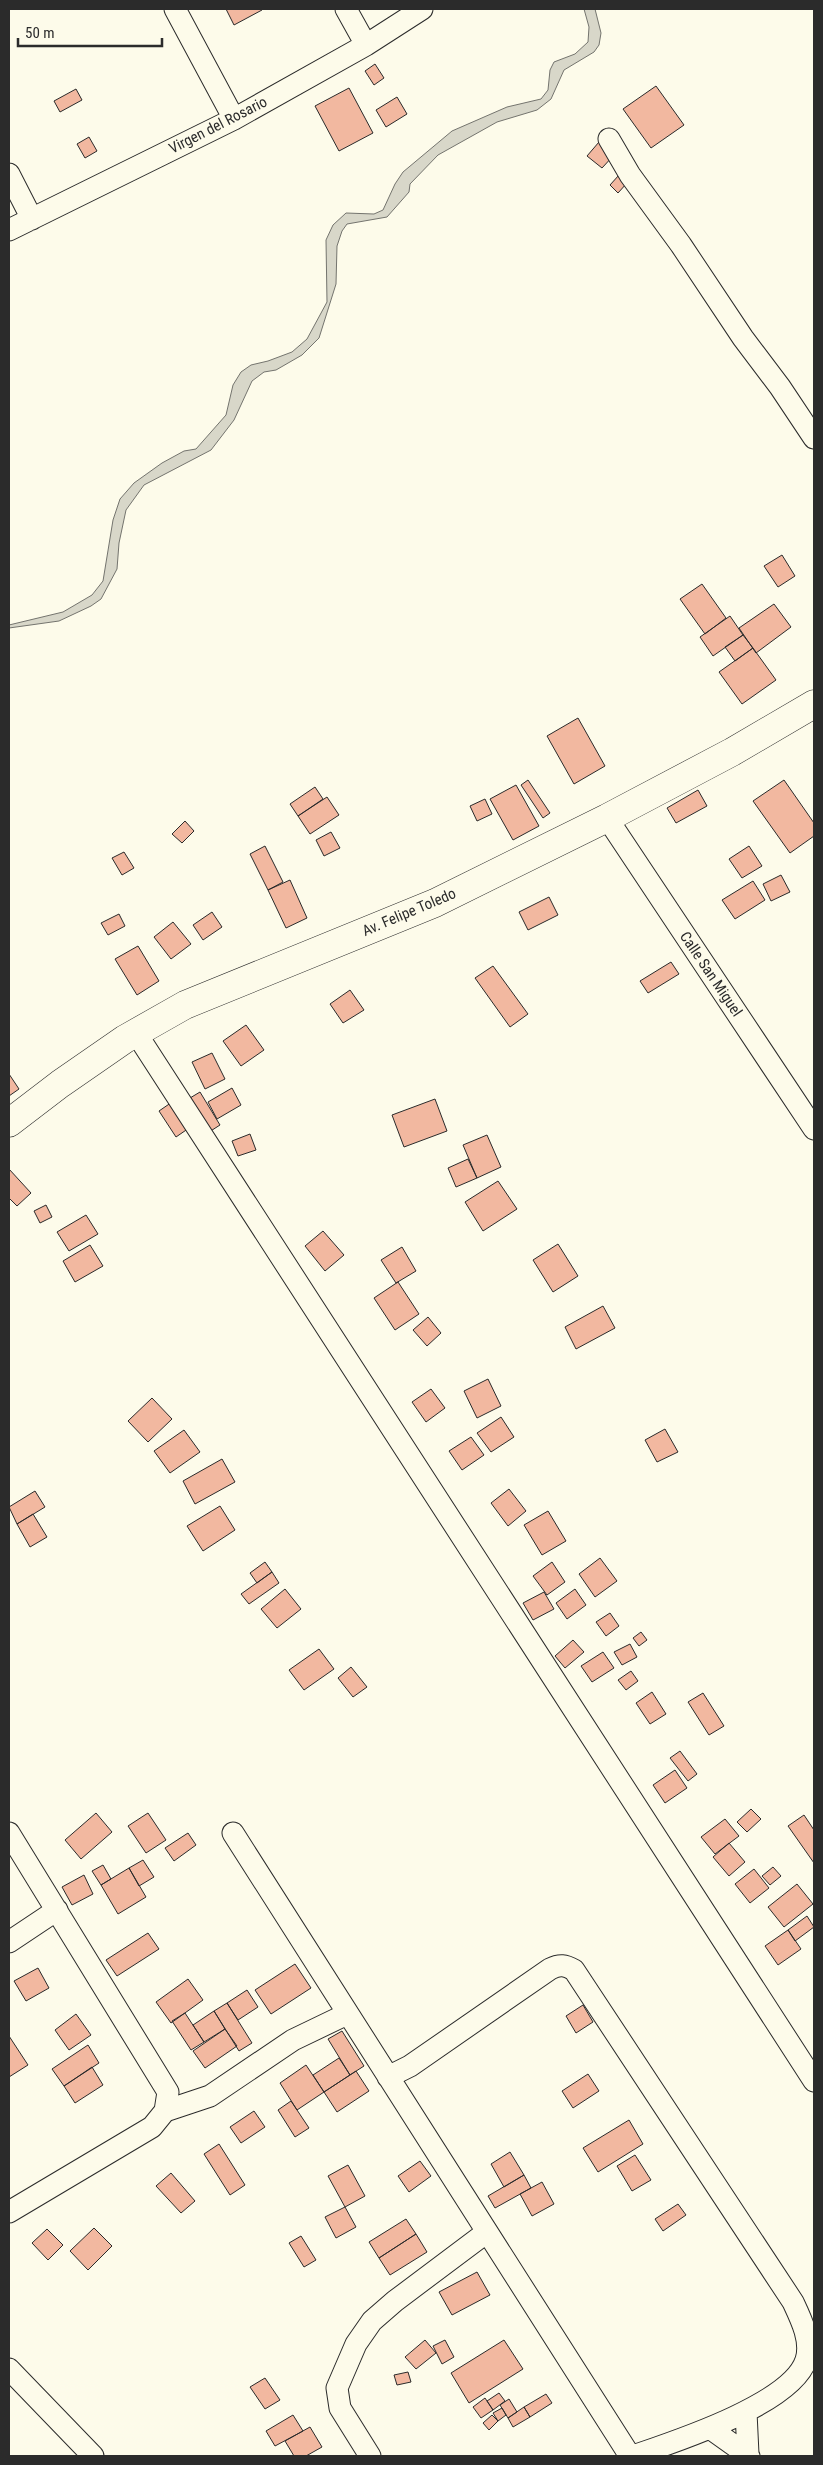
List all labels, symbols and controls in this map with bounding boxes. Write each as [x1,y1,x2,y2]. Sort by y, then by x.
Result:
scale bar [18,15,161,47]
text: 50 m [25,24,55,42]
street label: Virgen del Rosario [166,93,270,157]
street label: Av. Felipe Toledo [359,884,459,940]
street label: Calle San Miguel [676,928,746,1020]

